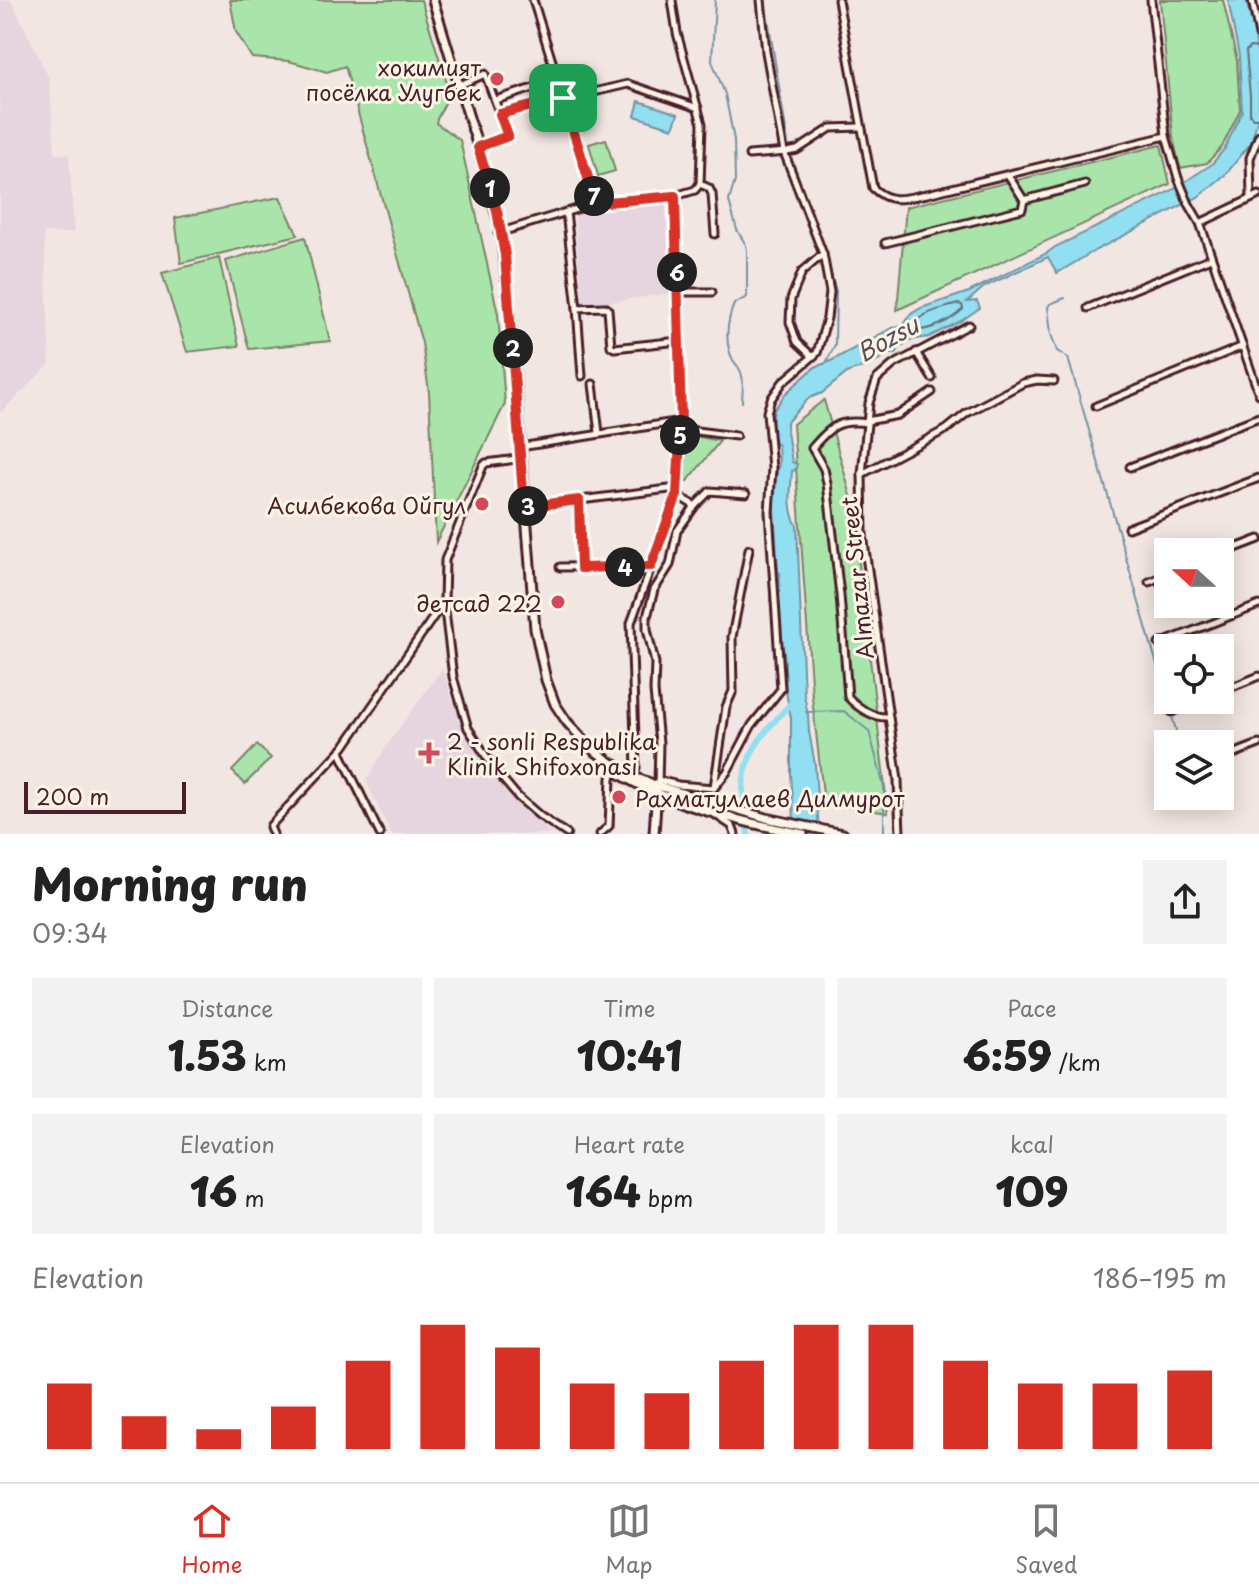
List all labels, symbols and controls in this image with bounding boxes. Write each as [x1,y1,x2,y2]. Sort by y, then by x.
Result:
place label: хокимият посёлка Улугбек [306,50,482,108]
pin [529,64,597,132]
marker: хокимият посёлка Улугбек [488,70,506,88]
icon: arrive [541,76,585,120]
pin: 1 [470,168,510,208]
text: 1 [485,171,495,204]
pin: 7 [574,176,614,216]
text: 7 [588,179,600,212]
pin: 6 [657,252,697,292]
text: 6 [669,255,685,288]
water label: Bozsu [850,305,926,370]
pin: 2 [493,328,533,368]
text: 2 [505,331,521,364]
pin: 5 [660,415,700,455]
text: 5 [673,418,687,451]
pin: 3 [508,486,548,526]
place label: Асилбекова Ойгул [267,488,466,521]
text: 3 [521,489,535,522]
marker: Асилбекова Ойгул [473,495,491,513]
street label: Almazar Street [831,495,881,661]
north arrow [1154,538,1234,618]
map controls [1154,538,1234,810]
pin: 4 [605,547,645,587]
text: 4 [618,550,632,583]
place label: детсад 222 [417,586,542,619]
marker: детсад 222 [549,593,567,611]
button: locate [1154,634,1234,714]
place label: 2 - sonli Respublika Klinik Shifoxonasi [447,724,657,782]
button: layers [1154,730,1234,810]
marker: 2 - sonli Respublika Klinik Shifoxonasi [418,742,440,764]
scale bar [24,778,186,814]
text: 200 m [36,779,109,812]
place label: Рахматуллаев Дилмурот [635,781,905,814]
marker: Рахматуллаев Дилмурот [610,788,628,806]
text: Morning run [32,850,308,916]
button: share [1143,860,1227,944]
text: 09:34 [32,913,108,952]
text: Distance [181,991,273,1024]
text: Time [603,991,655,1024]
text: Pace [1007,991,1057,1024]
text: 1.53 [167,1024,247,1085]
text: 10:41 [576,1024,683,1085]
text: 6:59 [963,1024,1052,1085]
text: km [247,1045,287,1078]
text: /km [1052,1045,1101,1078]
text: Elevation [180,1127,275,1160]
text: Heart rate [574,1127,685,1160]
text: kcal [1010,1127,1054,1160]
text: 16 [190,1160,237,1221]
text: 164 [566,1160,641,1221]
text: 109 [995,1160,1068,1221]
text: m [237,1181,265,1214]
text: bpm [641,1181,693,1214]
text: Elevation [32,1258,144,1297]
text: 186–195 m [1093,1258,1227,1297]
tab: Home [181,1499,243,1580]
tab: Map [605,1499,652,1580]
tab: Saved [1015,1499,1078,1580]

